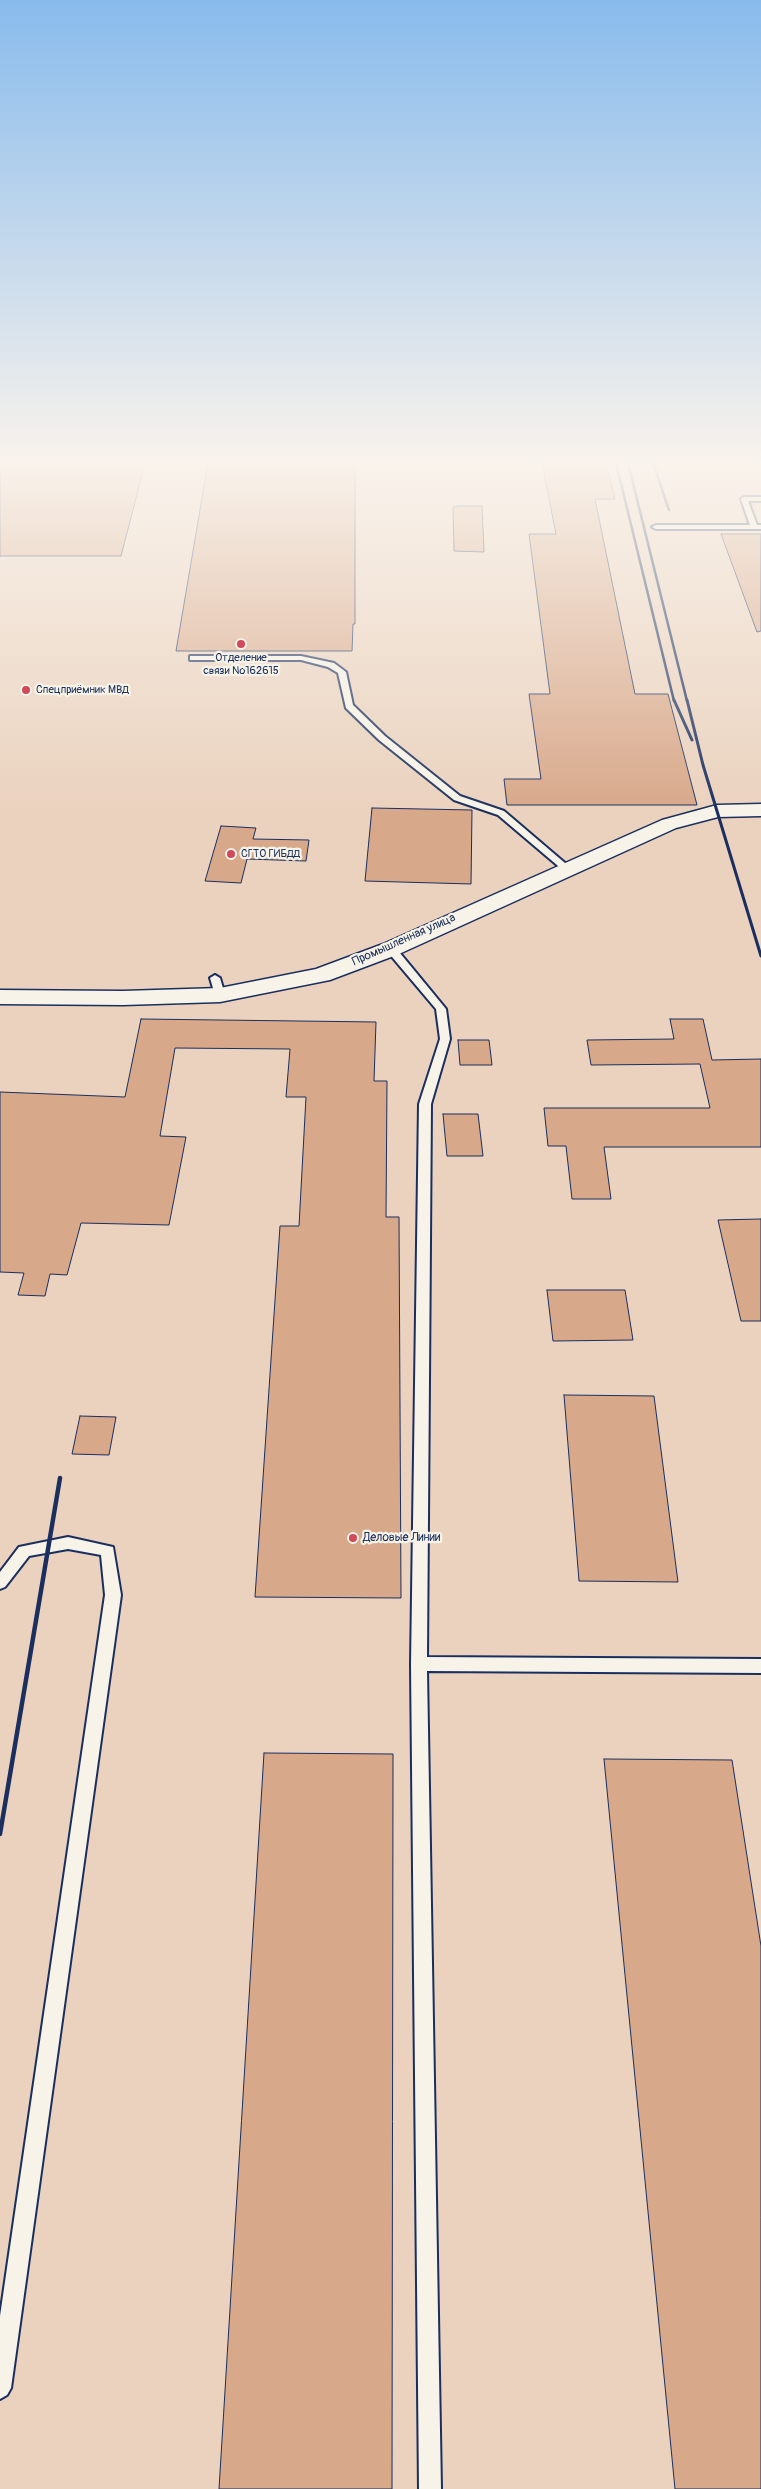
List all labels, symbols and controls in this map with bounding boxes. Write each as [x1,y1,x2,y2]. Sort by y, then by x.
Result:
marker: Отделение связи №162615 [235,638,247,650]
place label: Отделение связи №162615 [203,651,279,677]
place label: Спецприёмник МВД [36,683,129,697]
marker: Спецприёмник МВД [20,684,32,696]
place label: СГТО ГИБДД [241,847,300,861]
marker: СГТО ГИБДД [225,848,237,860]
street label: Промышленная улица [350,911,458,969]
place label: Деловые Линии [363,1531,440,1545]
marker: Деловые Линии [347,1532,359,1544]

